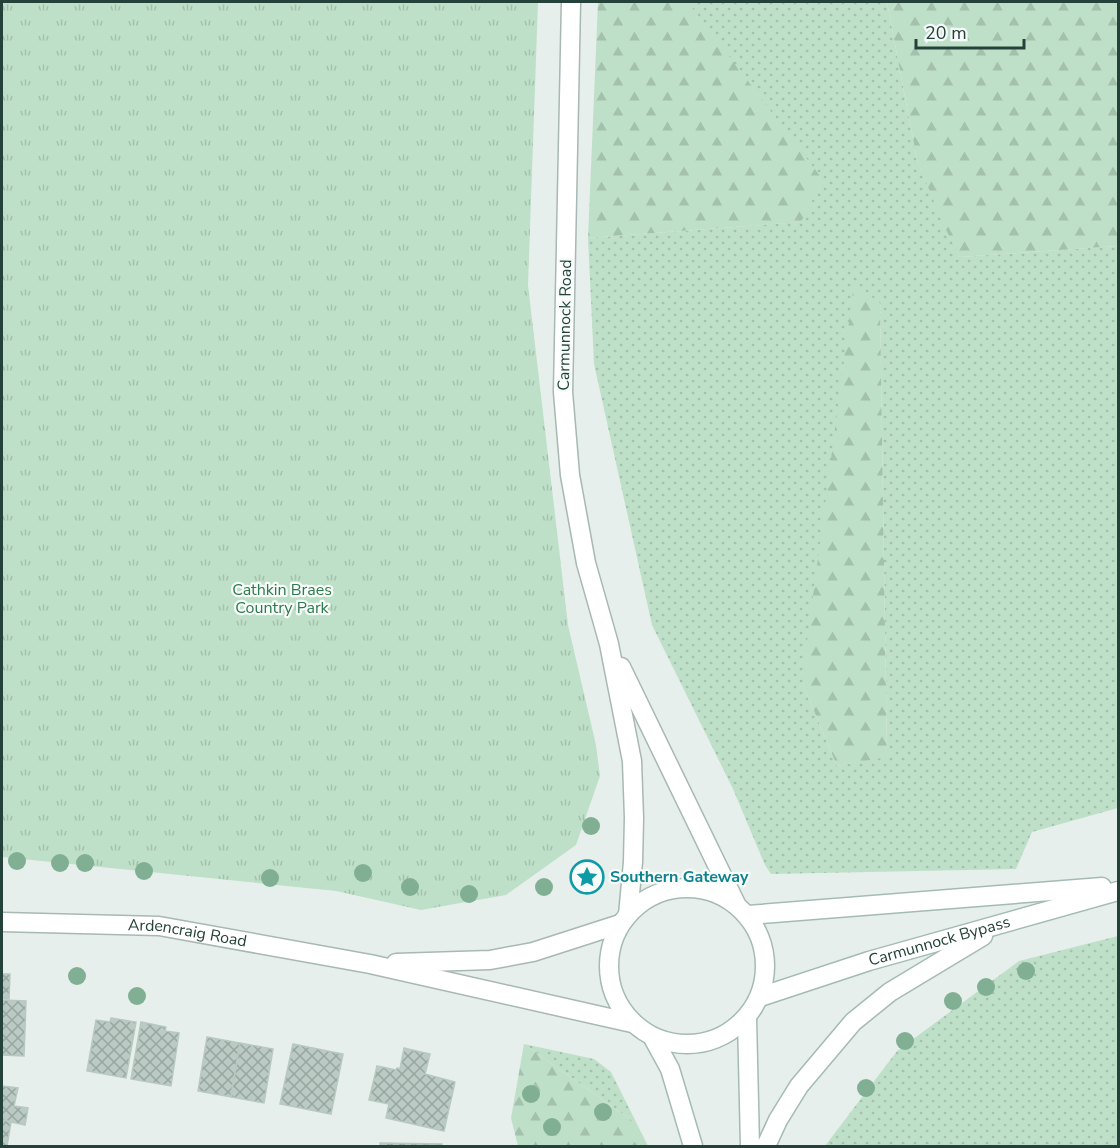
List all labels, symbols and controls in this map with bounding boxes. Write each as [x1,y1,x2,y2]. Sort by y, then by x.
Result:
scale bar [916,12,1024,50]
text: 20 m [925,21,967,45]
street label: Carmunnock Road [553,259,577,391]
park label: Cathkin Braes Country Park [232,579,332,619]
place icon: Southern Gateway [569,859,605,895]
place label: Southern Gateway [610,866,749,888]
street label: Carmunnock Bypass [866,911,1013,972]
street label: Ardencraig Road [128,914,249,953]

